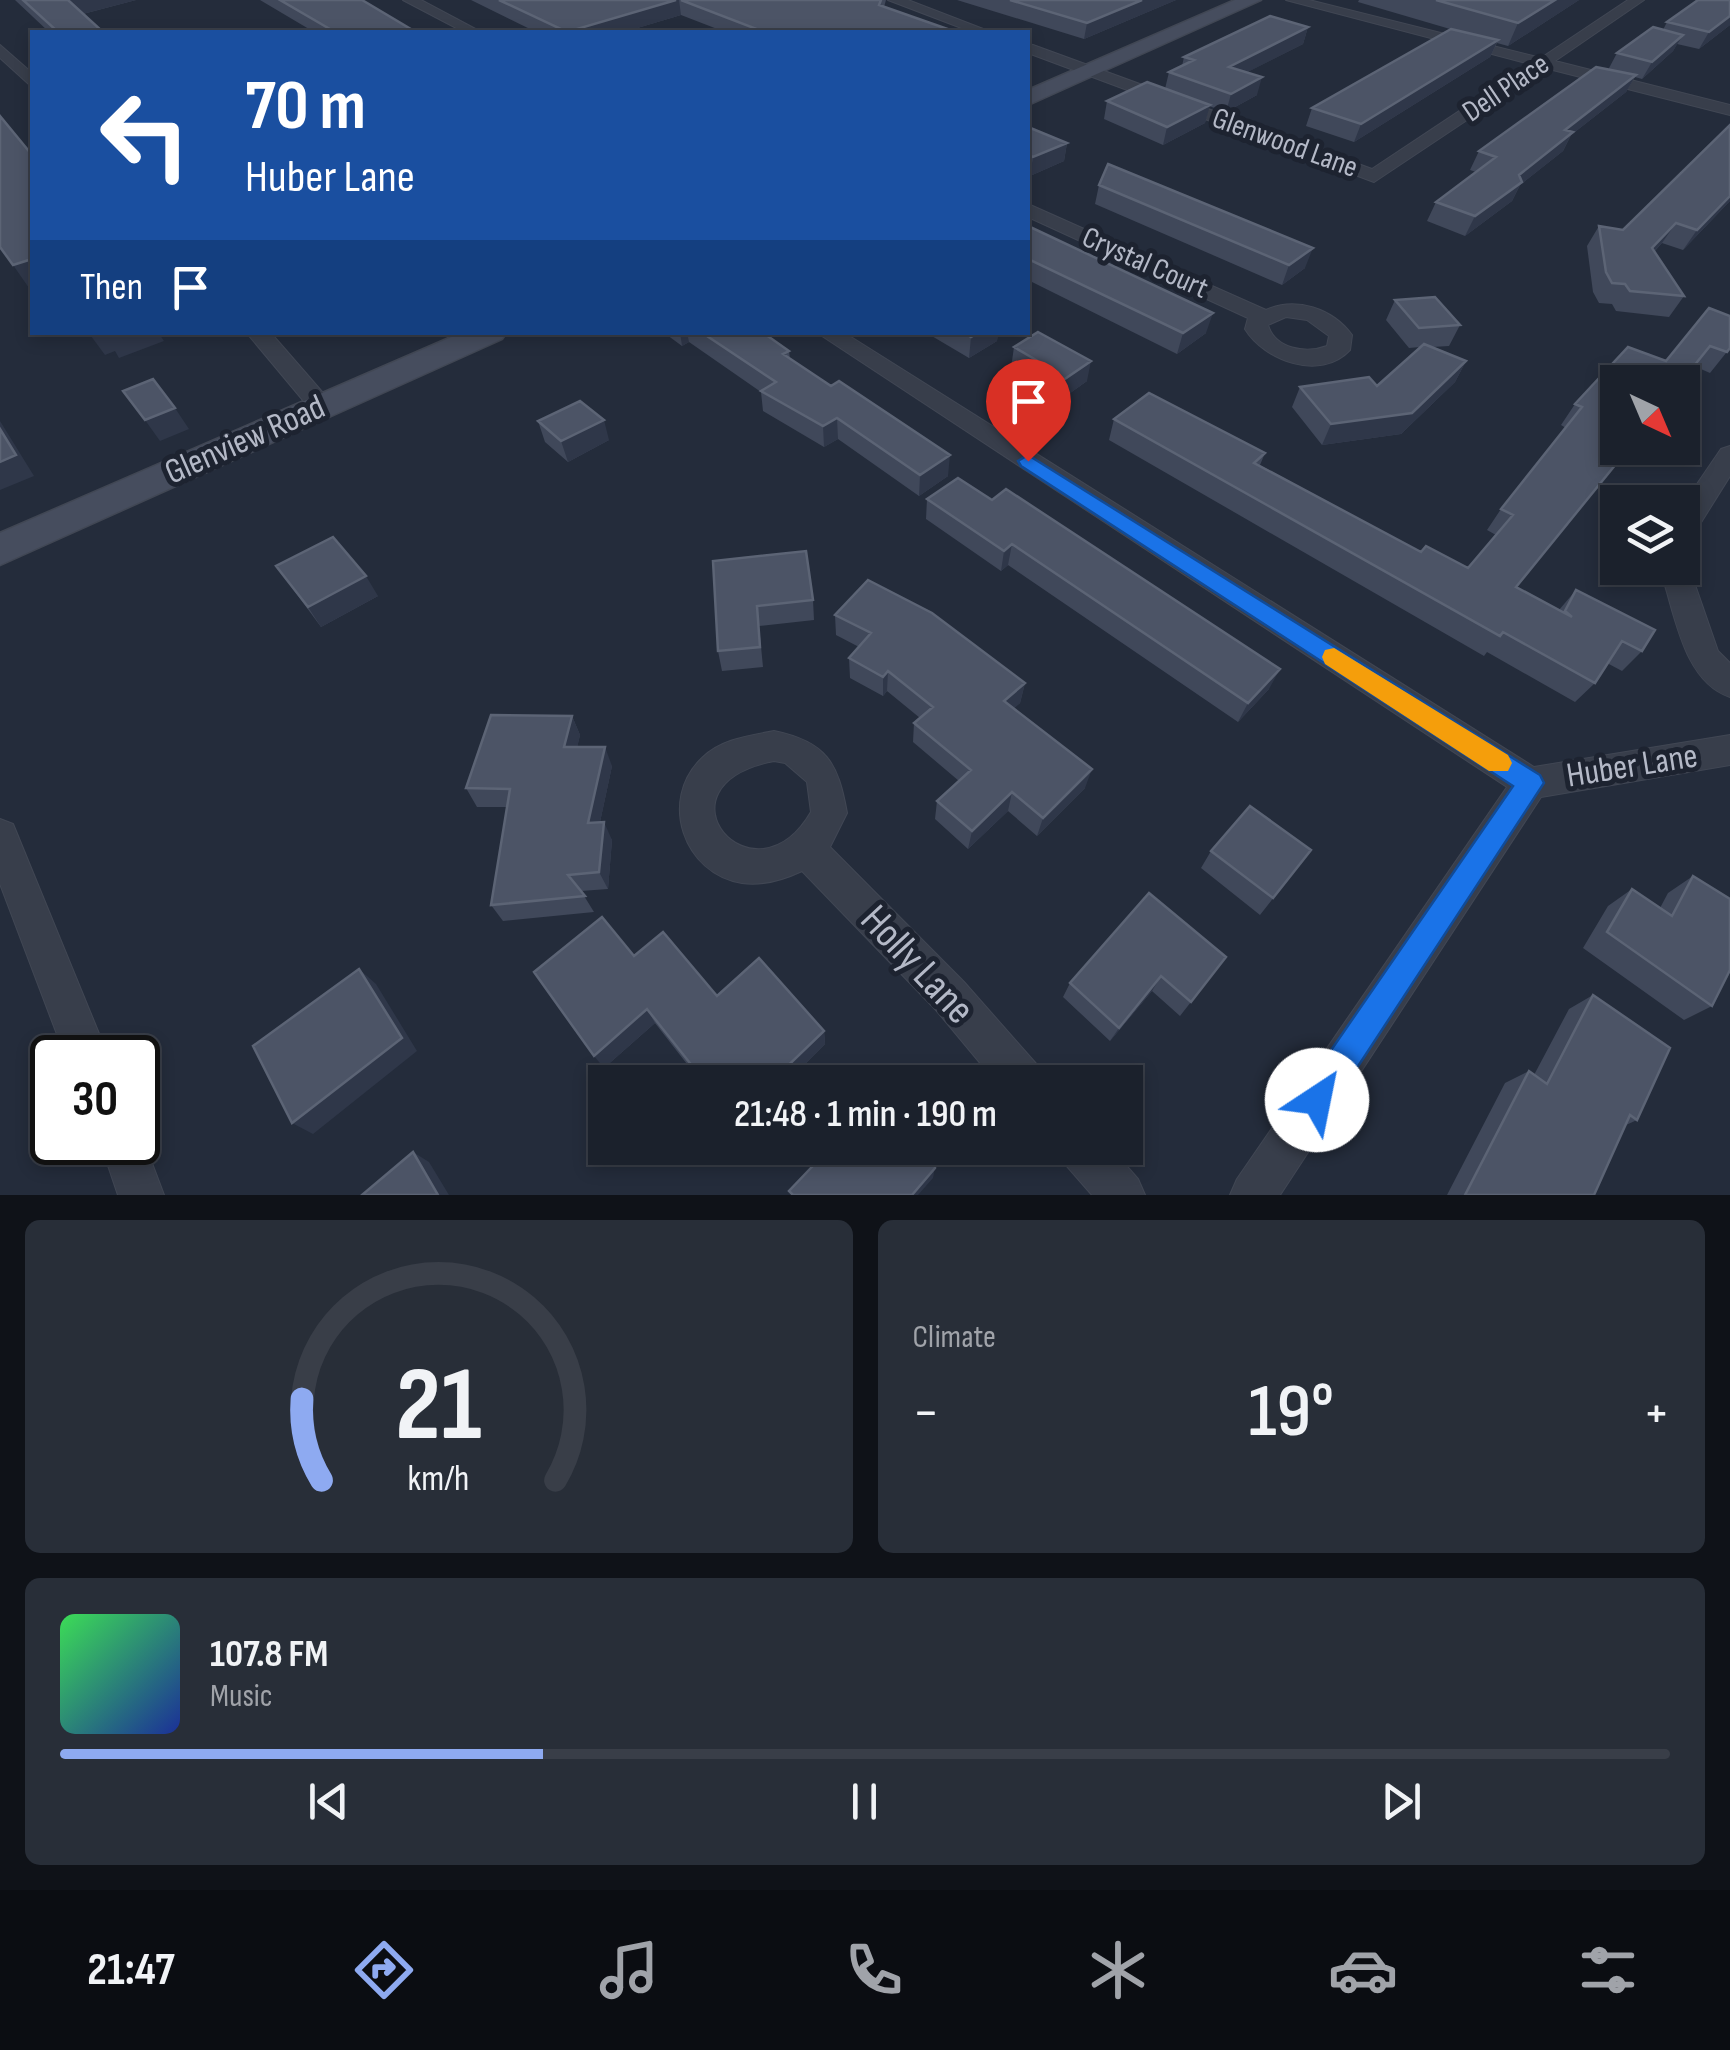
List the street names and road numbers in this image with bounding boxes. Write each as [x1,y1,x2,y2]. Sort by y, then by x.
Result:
street label: Dell Place [1456,46,1556,130]
street label: Glenwood Lane [1207,100,1363,186]
street label: Crystal Court [1077,219,1213,307]
street label: Glenview Road [158,386,332,494]
street label: Huber Lane [1563,734,1701,798]
street label: Holly Lane [849,895,985,1035]

